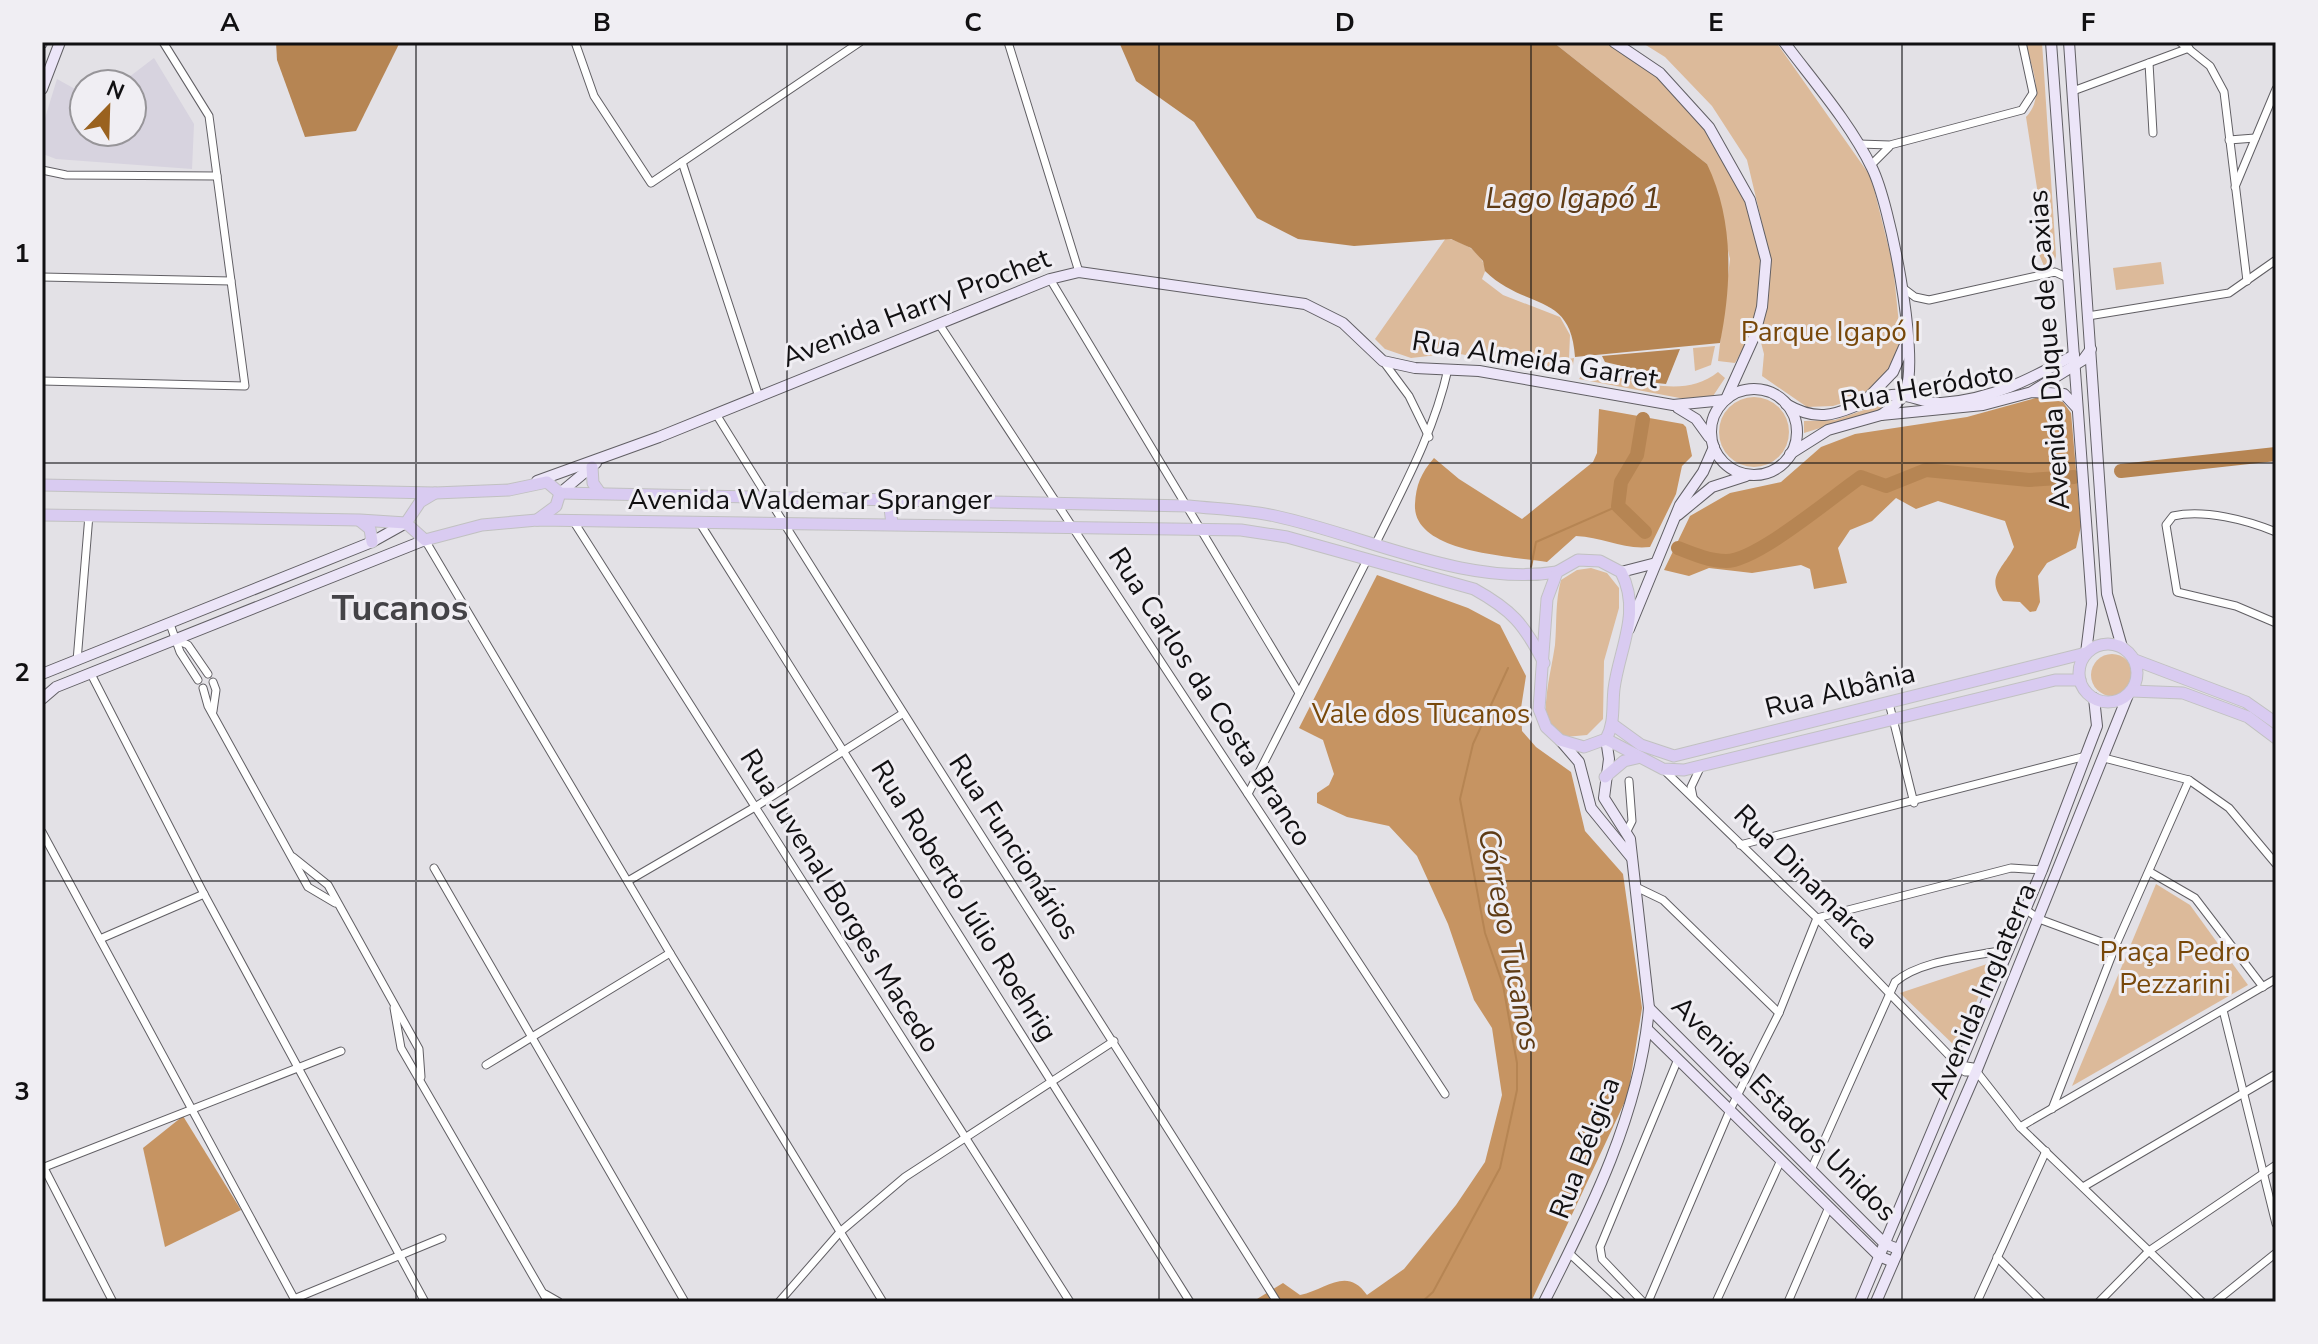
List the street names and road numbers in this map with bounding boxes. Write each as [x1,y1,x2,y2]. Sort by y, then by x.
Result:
street label: Avenida Duque de Caxias [2019,188,2079,512]
street label: Avenida Harry Prochet [776,239,1056,377]
street label: Rua Almeida Garret [1409,322,1661,398]
street label: Rua Heródoto [1837,353,2017,421]
street label: Avenida Waldemar Spranger [628,481,992,519]
street label: Rua Carlos da Costa Branco [1099,540,1321,854]
street label: Rua Albânia [1761,654,1919,728]
street label: Rua Juvenal Borges Macedo [731,742,949,1060]
street label: Rua Funcionários [940,747,1088,947]
street label: Rua Roberto Júlio Roehrig [862,753,1066,1049]
street label: Rua Dinamarca [1725,796,1887,958]
street label: Avenida Inglaterra [1920,877,2046,1105]
street label: Avenida Estados Unidos [1663,988,1905,1230]
street label: Rua Bélgica [1541,1072,1629,1224]

